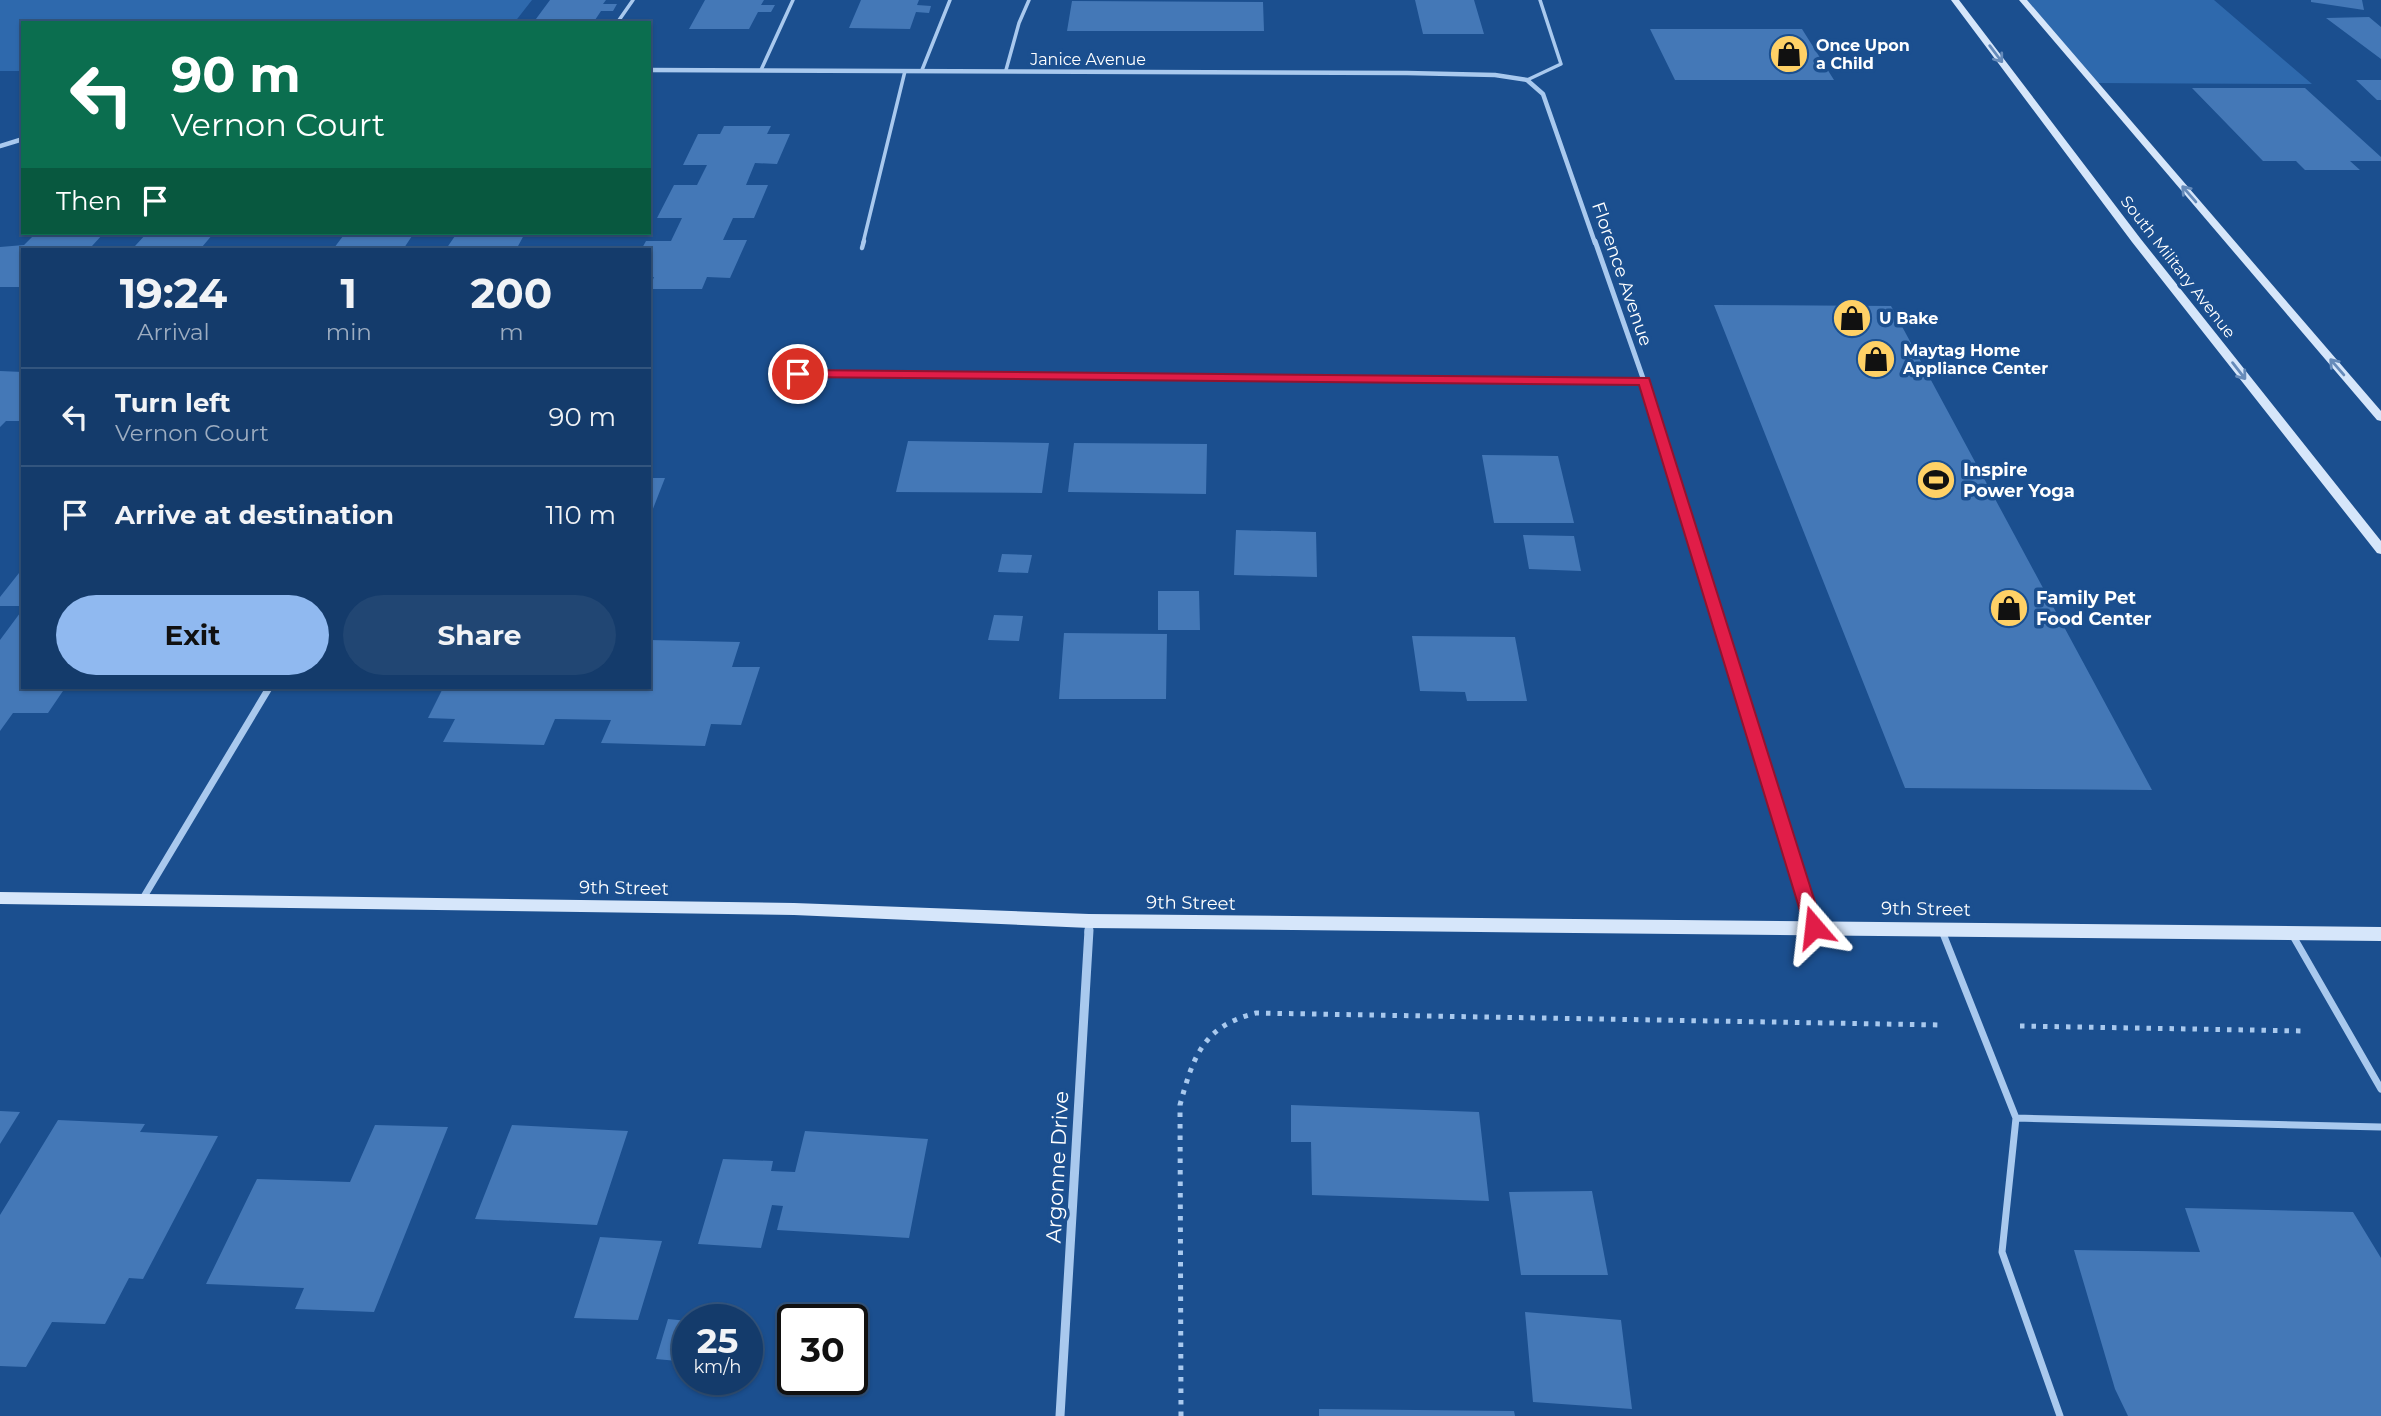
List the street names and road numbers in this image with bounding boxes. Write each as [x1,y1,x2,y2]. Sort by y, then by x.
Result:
street label: Janice Avenue [1029,50,1146,69]
street label: South Military Avenue [2117,192,2239,342]
street label: Florence Avenue [1587,199,1657,349]
street label: 9th Street [579,876,669,900]
street label: 9th Street [1146,891,1236,915]
street label: 9th Street [1881,897,1971,921]
street label: Argonne Drive [1041,1090,1073,1244]

